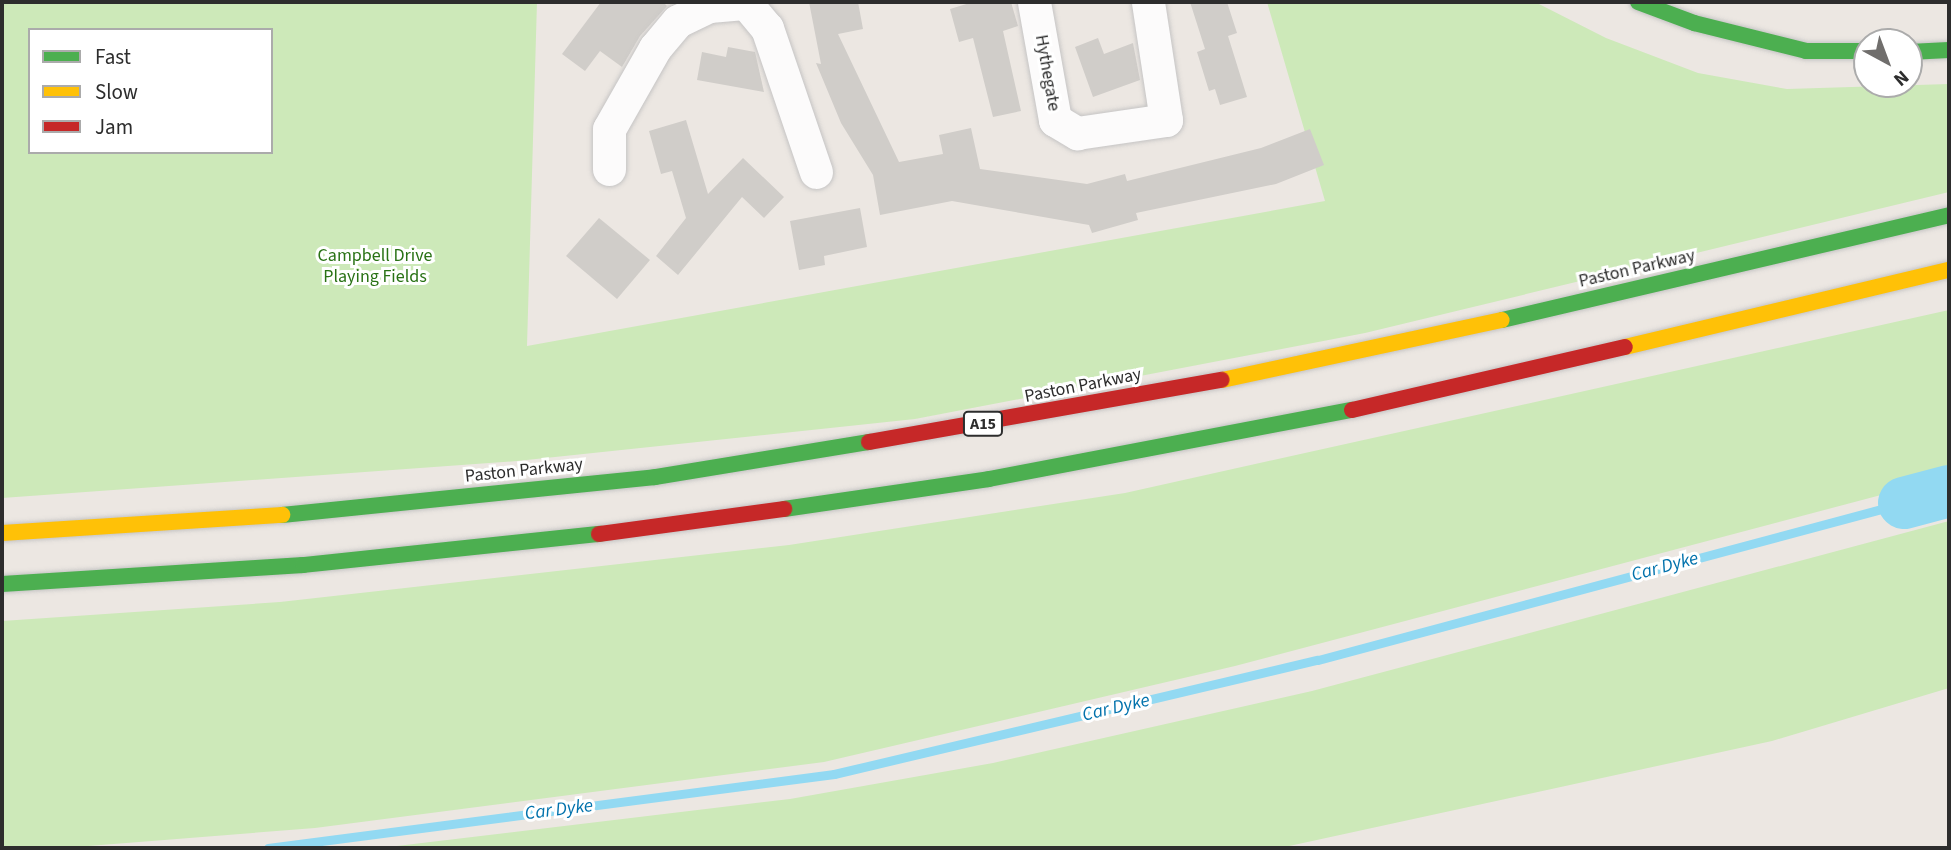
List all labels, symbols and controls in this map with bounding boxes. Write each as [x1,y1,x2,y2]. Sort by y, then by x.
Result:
legend [28,28,273,154]
north arrow [1853,28,1923,98]
street label: Hythegate [1030,33,1064,113]
text: Fast [95,42,131,72]
text: N [1887,63,1914,92]
text: Slow [95,77,138,107]
text: Jam [95,112,133,142]
street label: Paston Parkway [1577,245,1697,293]
park label: Campbell Drive Playing Fields [318,246,432,288]
street label: Paston Parkway [1023,364,1143,408]
road number: A15 [962,412,1004,436]
street label: Paston Parkway [464,454,584,488]
water label: Car Dyke [1629,547,1701,587]
water label: Car Dyke [1080,689,1152,727]
water label: Car Dyke [524,795,594,825]

